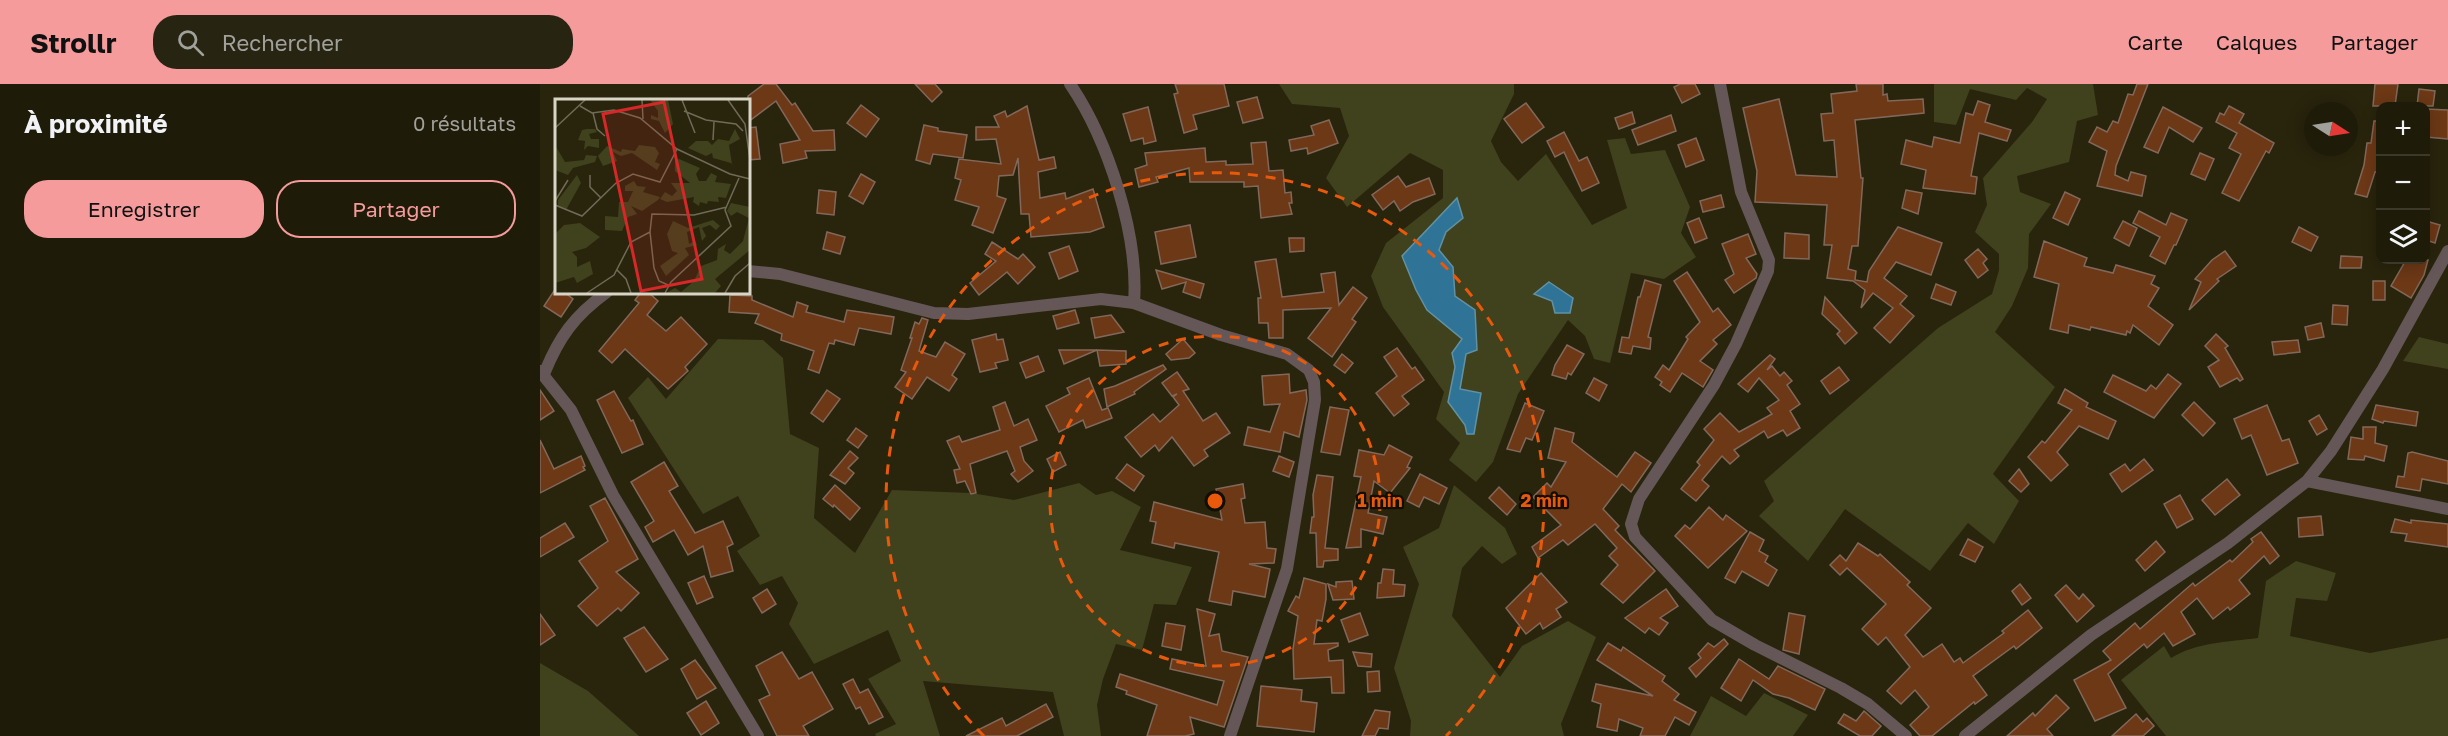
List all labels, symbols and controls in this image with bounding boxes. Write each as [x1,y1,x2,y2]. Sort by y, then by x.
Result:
search box [153,15,573,69]
text: Strollr [30,26,117,59]
icon: search [174,26,207,59]
text: Rechercher [222,29,343,56]
text: Carte [2127,29,2183,55]
text: Calques [2216,29,2297,55]
text: Partager [2330,29,2418,55]
inset map [555,99,750,294]
north arrow [2304,102,2358,156]
map controls [2376,102,2430,264]
button: + [2376,102,2430,156]
text: À proximité [24,108,168,139]
text: 0 résultats [413,111,516,135]
button: − [2376,156,2430,210]
button: Enregistrer [24,180,264,238]
button: Partager [276,180,516,238]
button: layers [2376,210,2430,264]
text: 1 min [1357,489,1403,511]
text: 2 min [1520,489,1568,511]
centre of rings [1205,491,1225,511]

